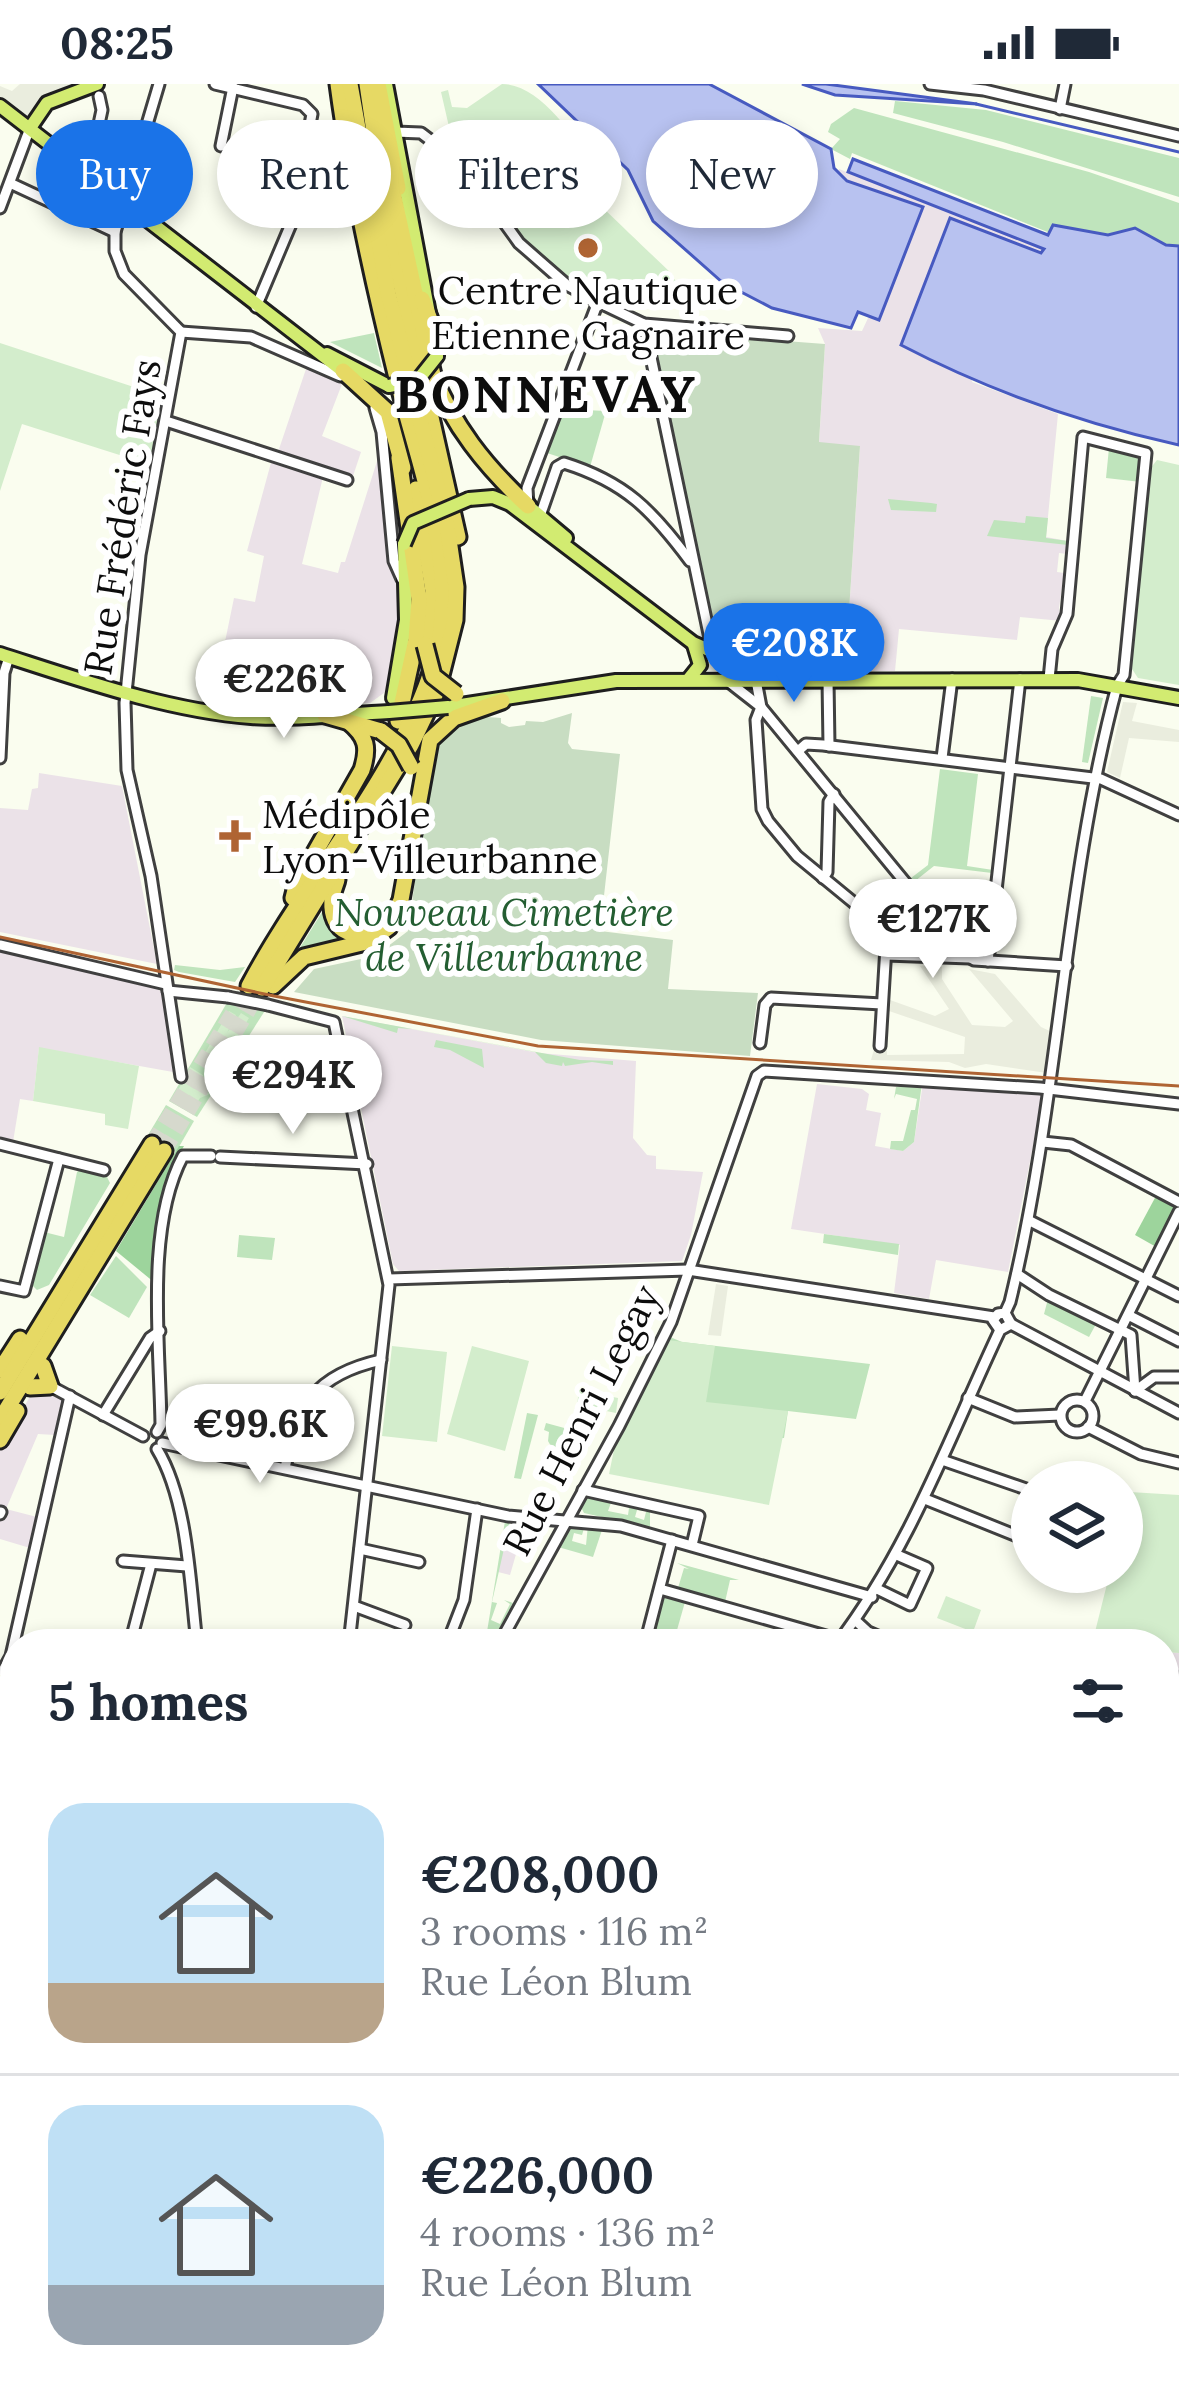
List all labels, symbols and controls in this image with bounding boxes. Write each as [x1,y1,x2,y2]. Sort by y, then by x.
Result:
text: 08:25 [60,14,174,71]
chip: Buy [36,120,193,228]
chip: Rent [217,120,391,228]
chip: Filters [415,120,622,228]
chip: New [646,120,818,228]
marker: Centre Nautique Etienne Gagnaire [575,235,601,261]
place label: Centre Nautique Etienne Gagnaire [431,265,745,360]
street label: Rue Frédéric Fays [72,355,172,679]
district label: BONNEVAY [394,361,698,426]
pin: €208K [710,603,878,705]
text: €208K [730,617,858,667]
pin: €226K [200,639,368,741]
text: €226K [222,653,346,703]
place label: Médipôle Lyon-Villeurbanne [262,789,598,884]
marker: Médipôle Lyon-Villeurbanne [219,820,251,852]
pin: €127K [849,879,1017,981]
park label: Nouveau Cimetière de Villeurbanne [334,887,674,982]
text: €127K [876,893,990,943]
pin: €294K [209,1035,377,1137]
text: €294K [231,1049,355,1099]
street label: Rue Henri Legay [491,1276,671,1564]
pin: €99.6K [162,1384,358,1486]
text: €99.6K [192,1398,328,1448]
map controls [1011,1461,1143,1593]
button: layers [1011,1461,1143,1593]
icon: filters [1065,1668,1131,1734]
text: 5 homes [48,1669,249,1734]
text: €208,000 [420,1841,659,1906]
icon: home [144,1851,288,1995]
text: 3 rooms · 116 m² [420,1906,708,1956]
text: Rue Léon Blum [420,1956,692,2006]
text: €226,000 [420,2142,654,2207]
icon: home [144,2153,288,2297]
text: 4 rooms · 136 m² [420,2207,715,2257]
text: Rue Léon Blum [420,2257,692,2307]

